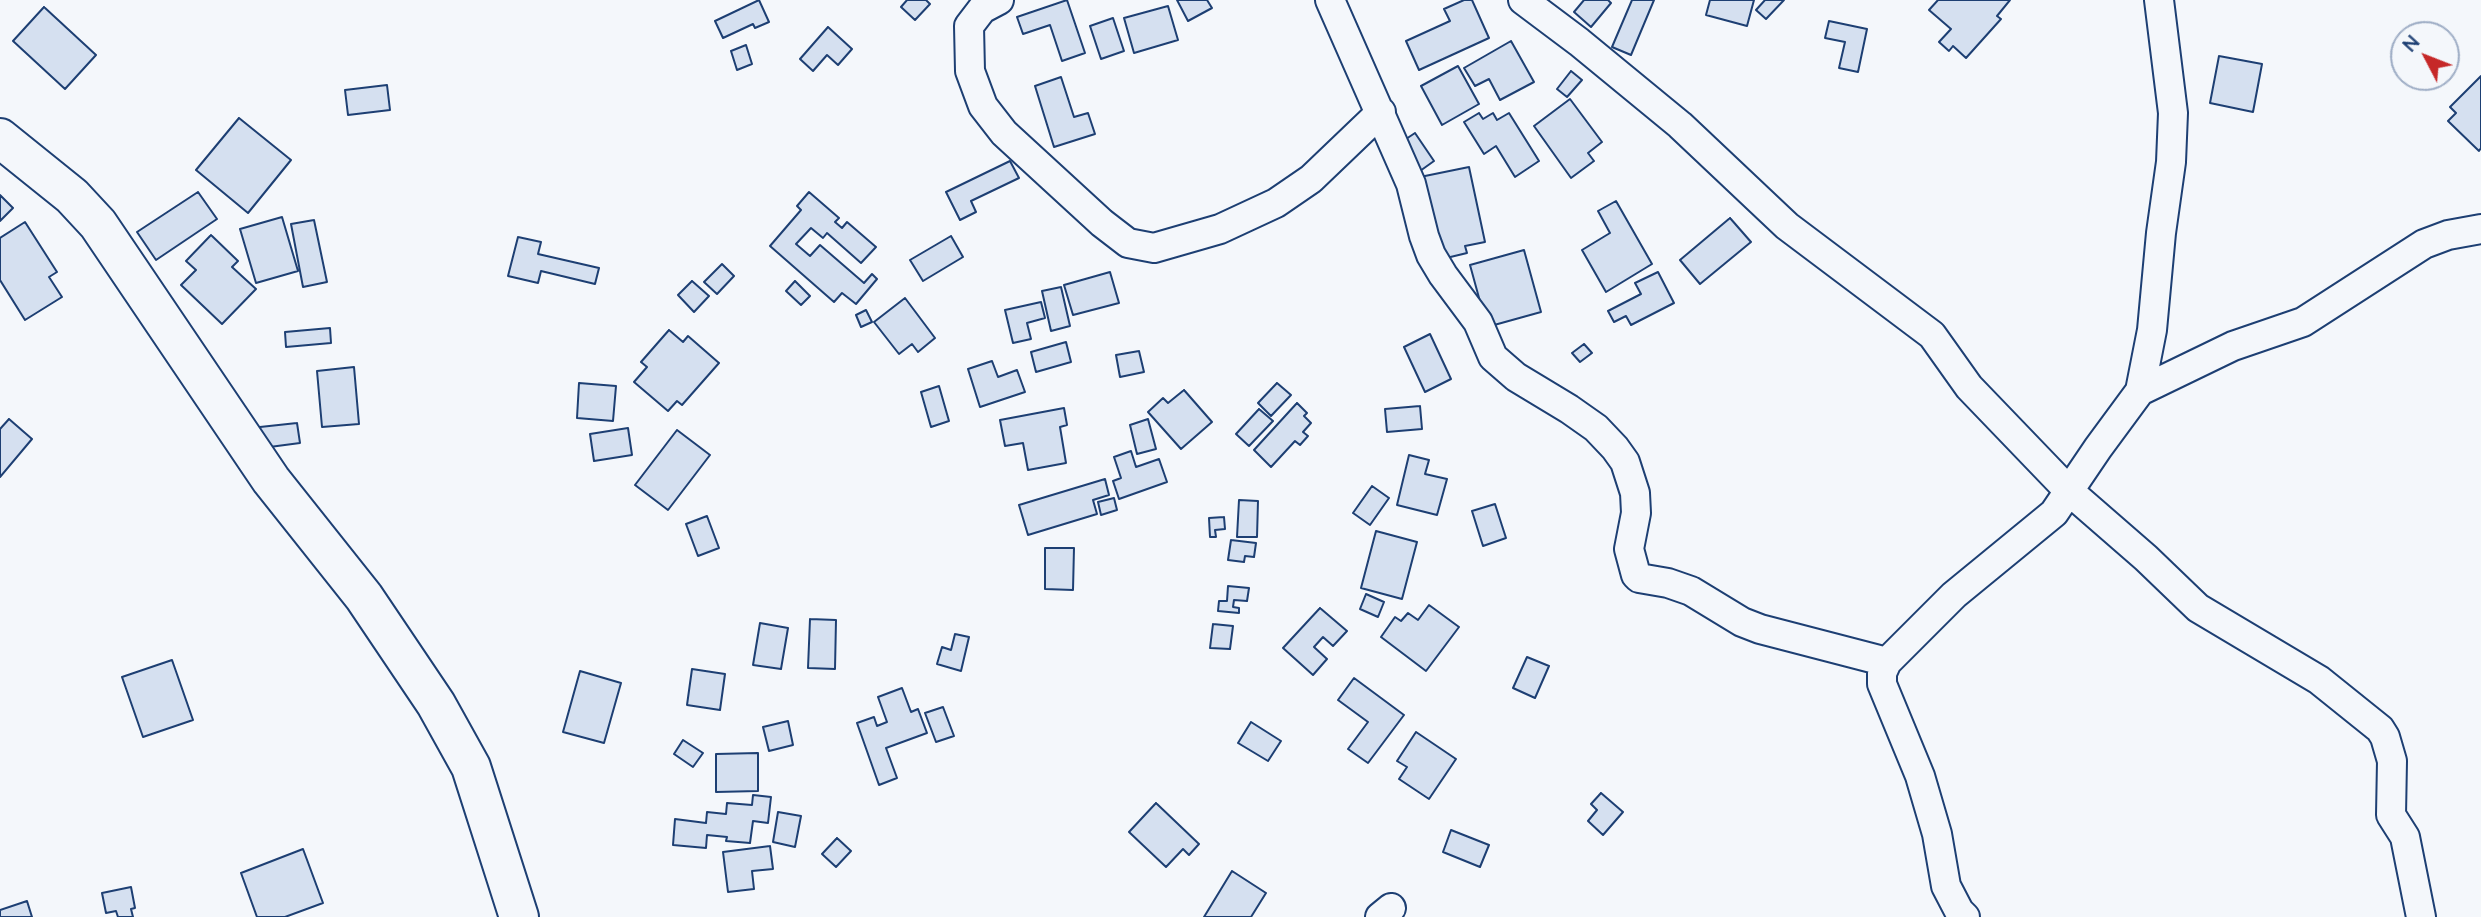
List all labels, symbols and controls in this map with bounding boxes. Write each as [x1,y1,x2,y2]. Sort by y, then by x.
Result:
north arrow [2390,21,2460,91]
text: N [2397,30,2425,57]

